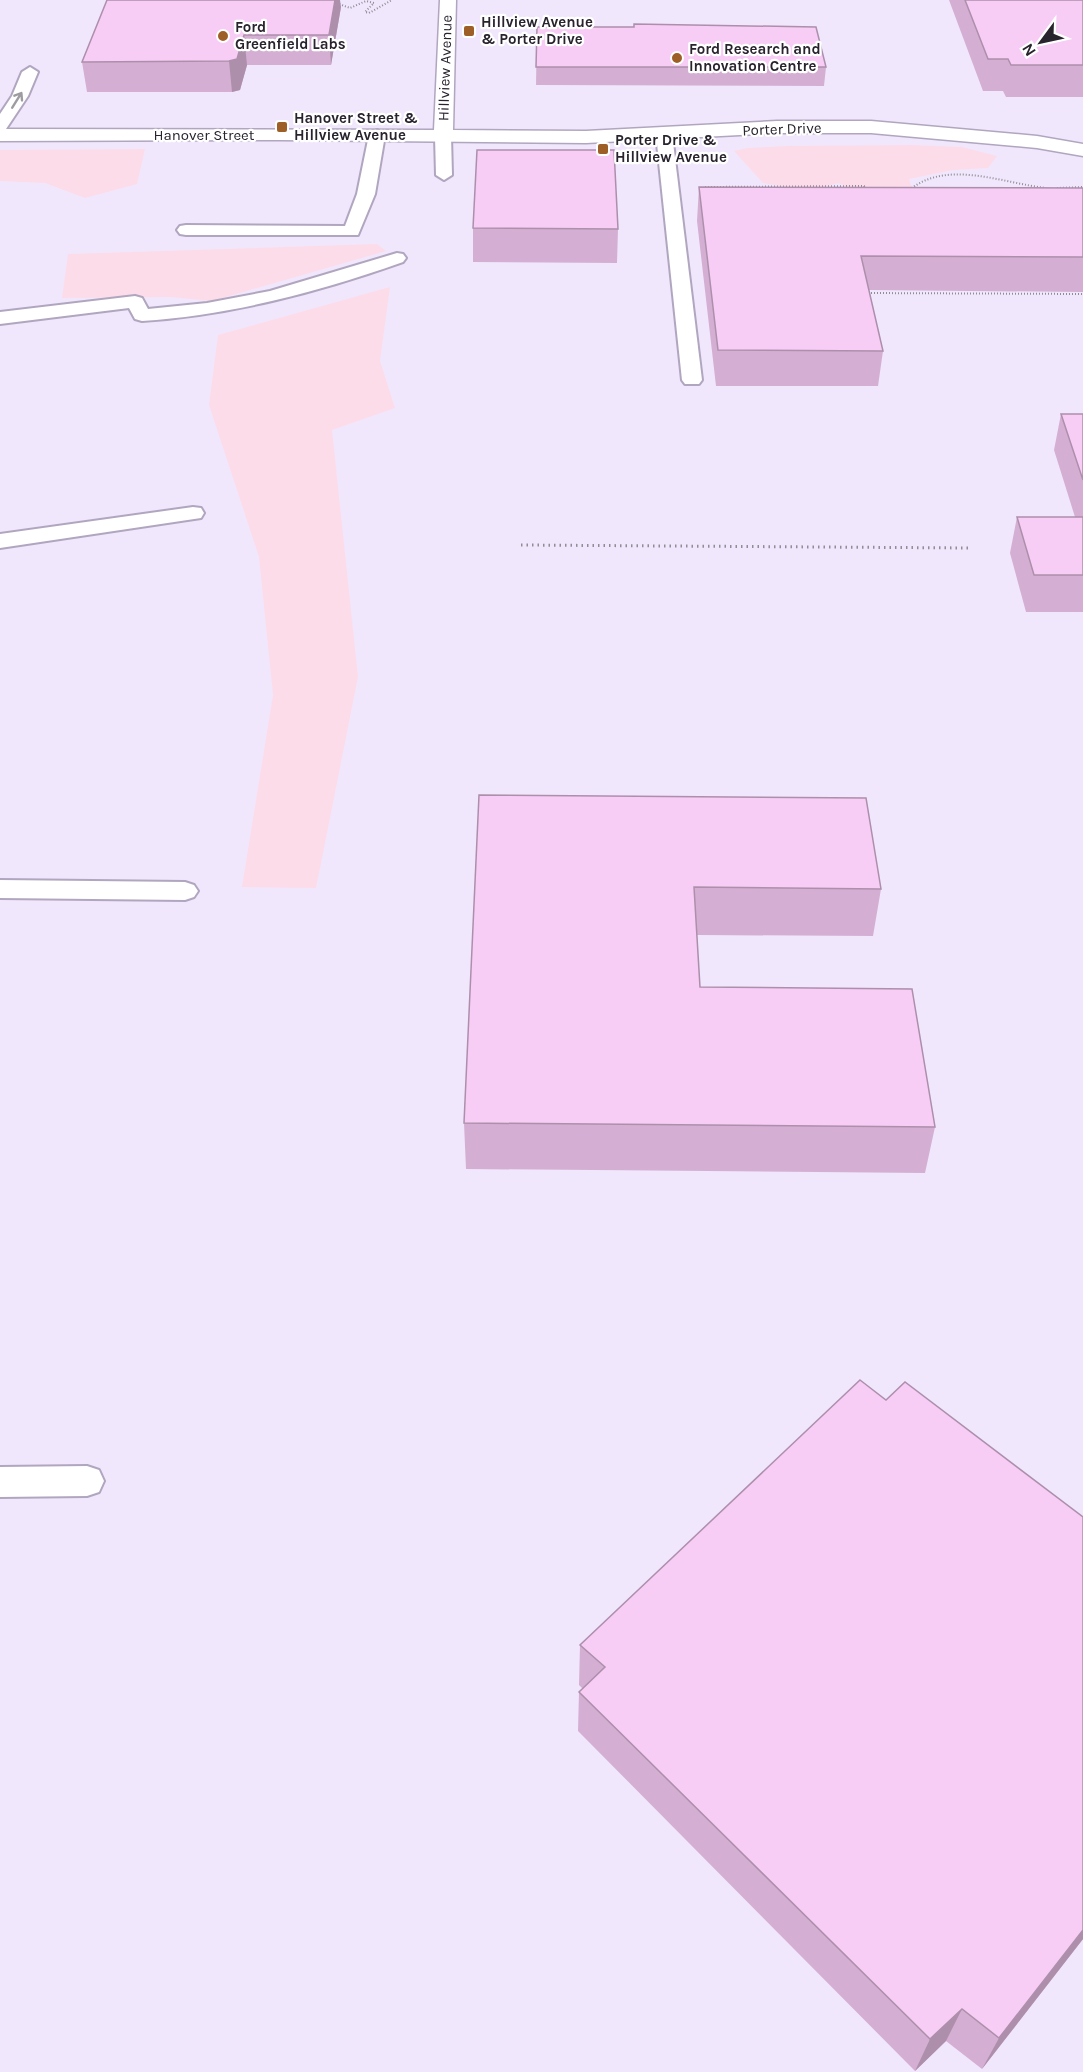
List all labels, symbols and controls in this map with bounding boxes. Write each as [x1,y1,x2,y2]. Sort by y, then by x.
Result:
north arrow [1011,12,1071,72]
place label: Hillview Avenue & Porter Drive [481,13,593,48]
street label: Hillview Avenue [434,15,456,121]
place label: Ford Greenfield Labs [235,18,346,53]
marker: Hillview Avenue & Porter Drive [462,24,476,38]
marker: Ford Greenfield Labs [216,29,230,43]
place label: Ford Research and Innovation Centre [689,40,821,75]
text: N [1018,40,1040,60]
marker: Ford Research and Innovation Centre [670,51,684,65]
one-way arrow [10,91,23,108]
place label: Hanover Street & Hillview Avenue [294,109,418,144]
street label: Porter Drive [742,119,822,139]
marker: Hanover Street & Hillview Avenue [275,120,289,134]
street label: Hanover Street [154,126,255,144]
place label: Porter Drive & Hillview Avenue [615,131,727,166]
marker: Porter Drive & Hillview Avenue [596,142,610,156]

